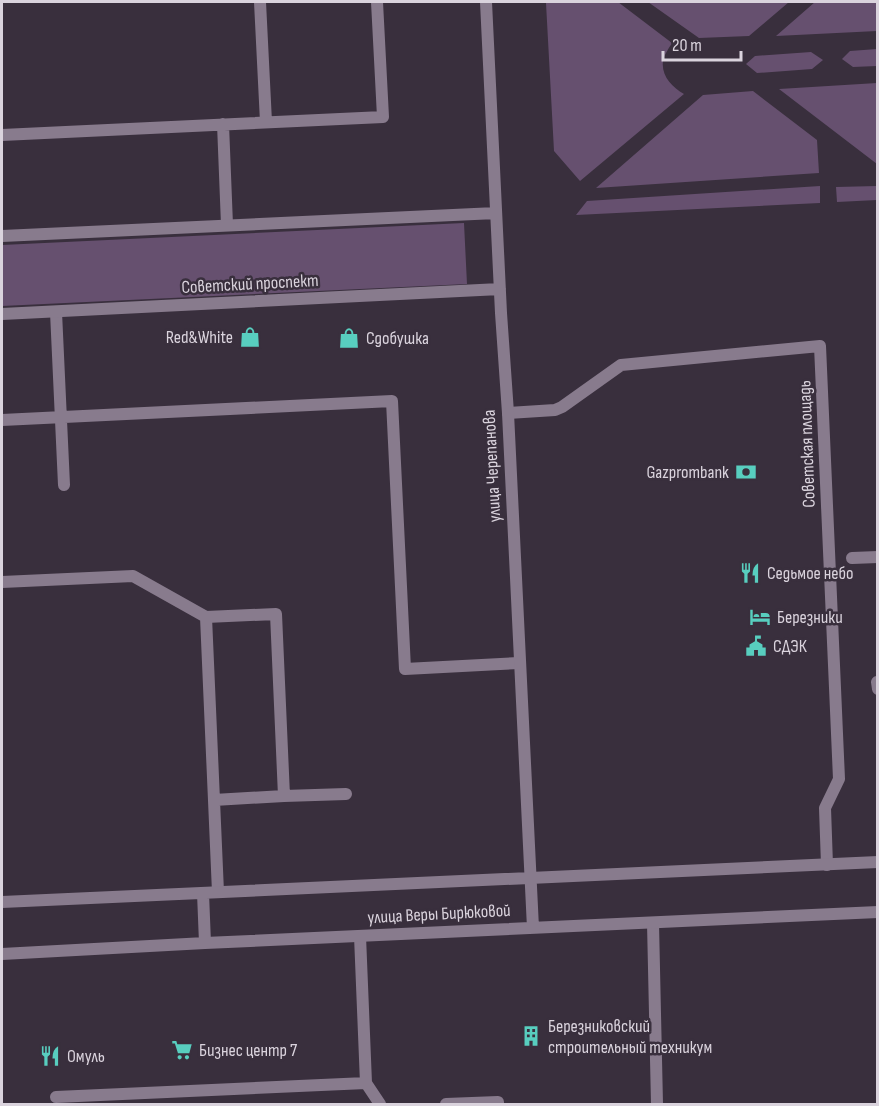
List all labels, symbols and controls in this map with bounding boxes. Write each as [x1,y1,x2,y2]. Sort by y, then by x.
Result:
scale bar [663,24,741,62]
text: 20 m [672,35,702,56]
street label: Советский проспект [181,270,319,298]
shop icon: Red&White [238,325,262,349]
shop icon: Сдобушка [337,326,361,350]
place label: Red&White [166,327,233,348]
place label: Сдобушка [366,328,429,349]
street label: Советская площадь [794,380,820,508]
street label: улица Черепанова [479,409,505,523]
bank icon: Gazprombank [734,460,758,484]
place label: Gazprombank [646,462,729,483]
restaurant icon: Седьмое небо [738,561,762,585]
place label: Седьмое небо [767,563,853,584]
hotel icon: Березники [748,605,772,629]
place label: Березники [777,607,843,628]
public building icon: СДЭК [744,634,768,658]
place label: СДЭК [773,636,808,657]
street label: улица Веры Бирюковой [367,900,511,928]
place label: Березниковский строительный техникум [548,1016,712,1058]
building icon: Березниковский строительный техникум [519,1024,543,1048]
supermarket icon: Бизнес центр 7 [170,1038,194,1062]
place label: Бизнес центр 7 [199,1040,298,1061]
restaurant icon: Омуль [38,1044,62,1068]
place label: Омуль [67,1046,105,1067]

